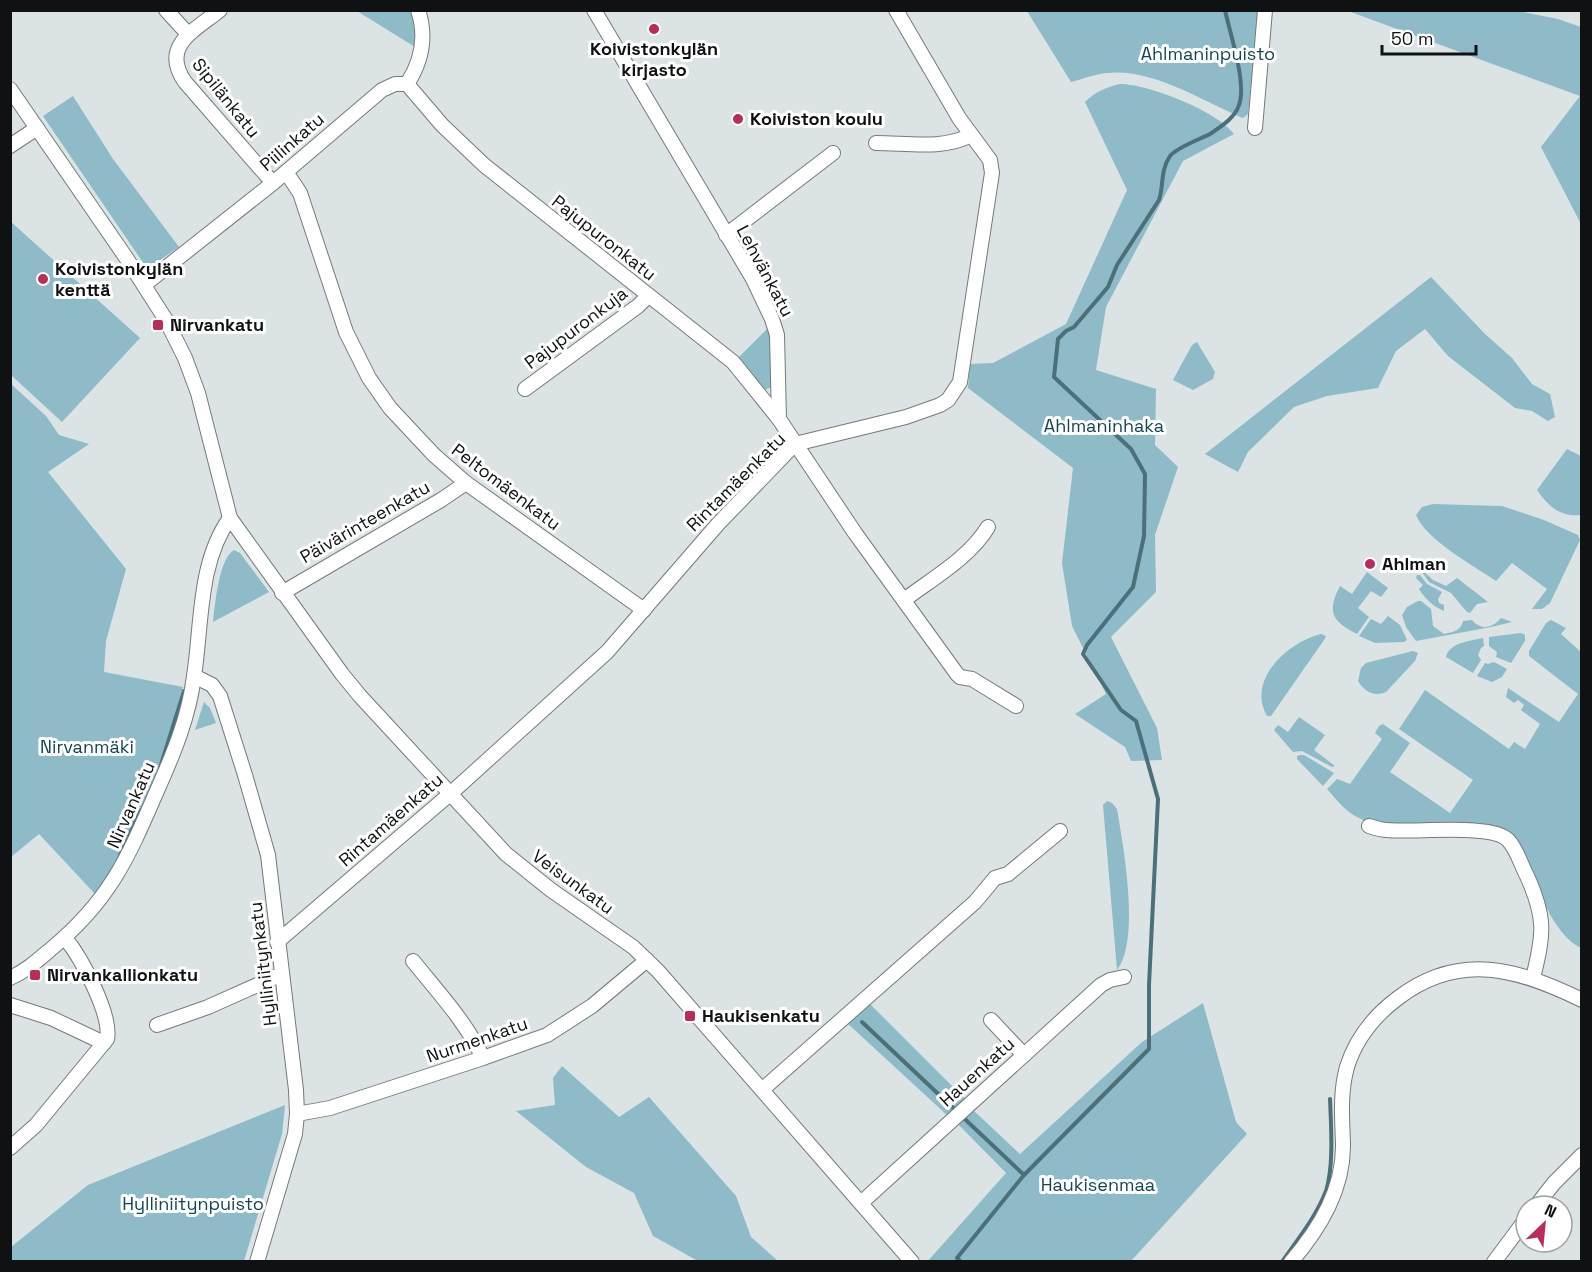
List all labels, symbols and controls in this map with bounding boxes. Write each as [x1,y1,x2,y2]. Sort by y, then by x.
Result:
scale bar [1382,18,1476,56]
marker: Koivistonkylän kirjasto [647,22,661,36]
text: 50 m [1391,27,1433,50]
place label: Koivistonkylän kirjasto [590,37,718,81]
park label: Ahlmaninpuisto [1141,42,1275,65]
street label: Sipilänkatu [187,53,265,142]
street label: Piilinkatu [255,107,329,176]
place label: Koiviston koulu [750,107,883,130]
marker: Koiviston koulu [731,112,745,126]
street label: Pajupuronkatu [547,190,661,286]
street label: Lehvänkatu [732,221,799,321]
place label: Koivistonkylän kenttä [55,257,183,301]
marker: Koivistonkylän kenttä [36,272,50,286]
street label: Pajupuronkuja [520,281,632,374]
place label: Nirvankatu [170,313,264,336]
marker: Nirvankatu [151,318,165,332]
park label: Ahlmaninhaka [1044,414,1164,437]
street label: Rintamäenkatu [681,427,790,536]
street label: Peltomäenkatu [447,438,565,535]
street label: Päivärinteenkatu [296,475,434,568]
place label: Ahlman [1382,552,1446,575]
marker: Ahlman [1363,557,1377,571]
park label: Nirvanmäki [40,735,134,758]
street label: Nirvankatu [101,758,160,852]
street label: Rintamäenkatu [334,768,448,871]
street label: Veisunkatu [528,844,619,919]
street label: Hylliniitynkatu [243,901,282,1027]
place label: Nirvankallionkatu [47,963,198,986]
marker: Nirvankallionkatu [28,968,42,982]
place label: Haukisenkatu [702,1004,820,1027]
marker: Haukisenkatu [683,1009,697,1023]
street label: Nurmenkatu [423,1011,530,1068]
street label: Hauenkatu [934,1032,1019,1111]
park label: Haukisenmaa [1041,1173,1155,1196]
park label: Hylliniitynpuisto [122,1192,264,1215]
north arrow [1514,1194,1574,1254]
text: N [1541,1199,1560,1223]

